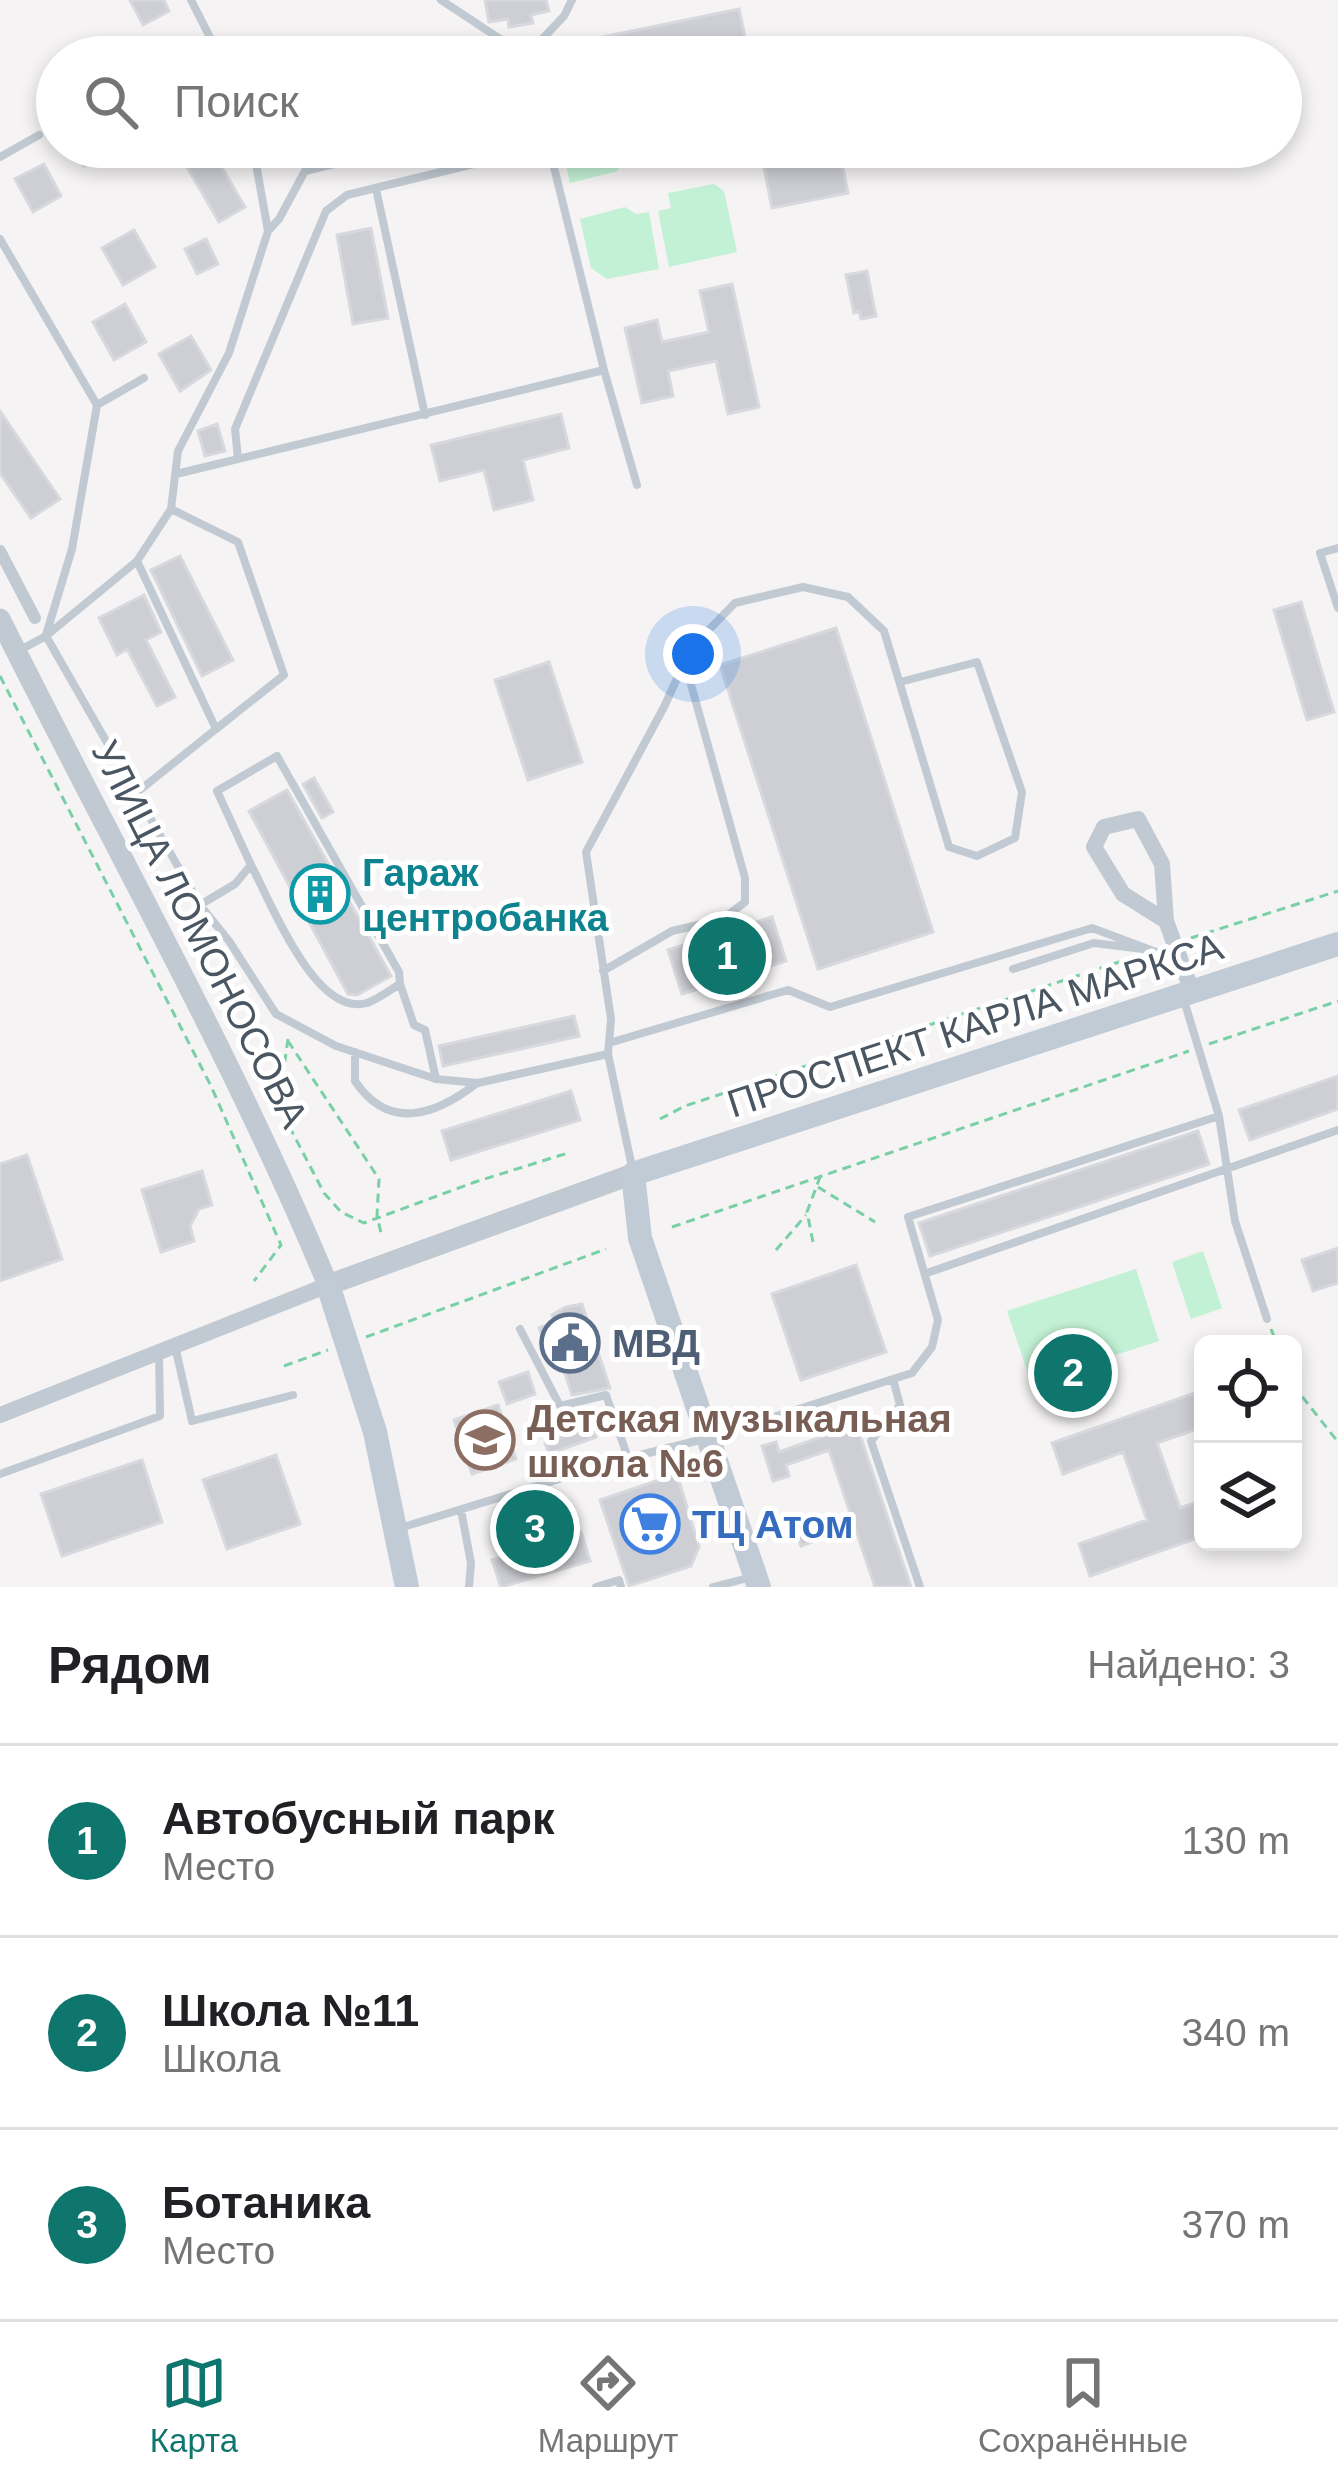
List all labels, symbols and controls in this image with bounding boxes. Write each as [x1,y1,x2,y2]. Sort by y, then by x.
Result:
search box [36,36,1302,168]
icon: search [78,69,144,135]
text: Поиск [174,76,299,127]
your location [663,624,723,684]
street label: УЛИЦА ЛОМОНОСОВА [84,733,316,1135]
place label: Гараж центробанка [362,851,609,939]
building icon: Гараж центробанка [289,863,351,925]
pin: 1 [688,911,766,1001]
street label: ПРОСПЕКТ КАРЛА МАРКСА [722,924,1228,1126]
public building icon: МВД [539,1312,601,1374]
place label: МВД [612,1322,700,1365]
pin: 2 [1034,1328,1112,1418]
map controls [1194,1335,1302,1551]
button: locate [1194,1335,1302,1443]
place label: Детская музыкальная школа №6 [527,1397,952,1485]
school or university icon: Детская музыкальная школа №6 [454,1409,516,1471]
button: layers [1194,1443,1302,1551]
pin: 3 [496,1484,574,1574]
supermarket icon: ТЦ Атом [619,1493,681,1555]
place label: ТЦ Атом [692,1503,854,1546]
text: Рядом [48,1637,212,1694]
text: Найдено: 3 [1087,1643,1290,1686]
text: Автобусный парк [162,1793,555,1844]
text: 1 [76,1819,98,1862]
text: 130 m [1182,1819,1290,1862]
text: Место [162,1845,275,1888]
text: Школа №11 [162,1985,419,2036]
text: 2 [76,2011,98,2054]
text: 340 m [1182,2011,1290,2054]
text: Школа [162,2037,281,2080]
text: Ботаника [162,2177,370,2228]
text: 3 [76,2203,98,2246]
text: 370 m [1182,2203,1290,2246]
text: Место [162,2229,275,2272]
tab: Карта [150,2350,238,2460]
tab: Маршрут [538,2350,678,2460]
tab: Сохранённые [978,2350,1188,2460]

